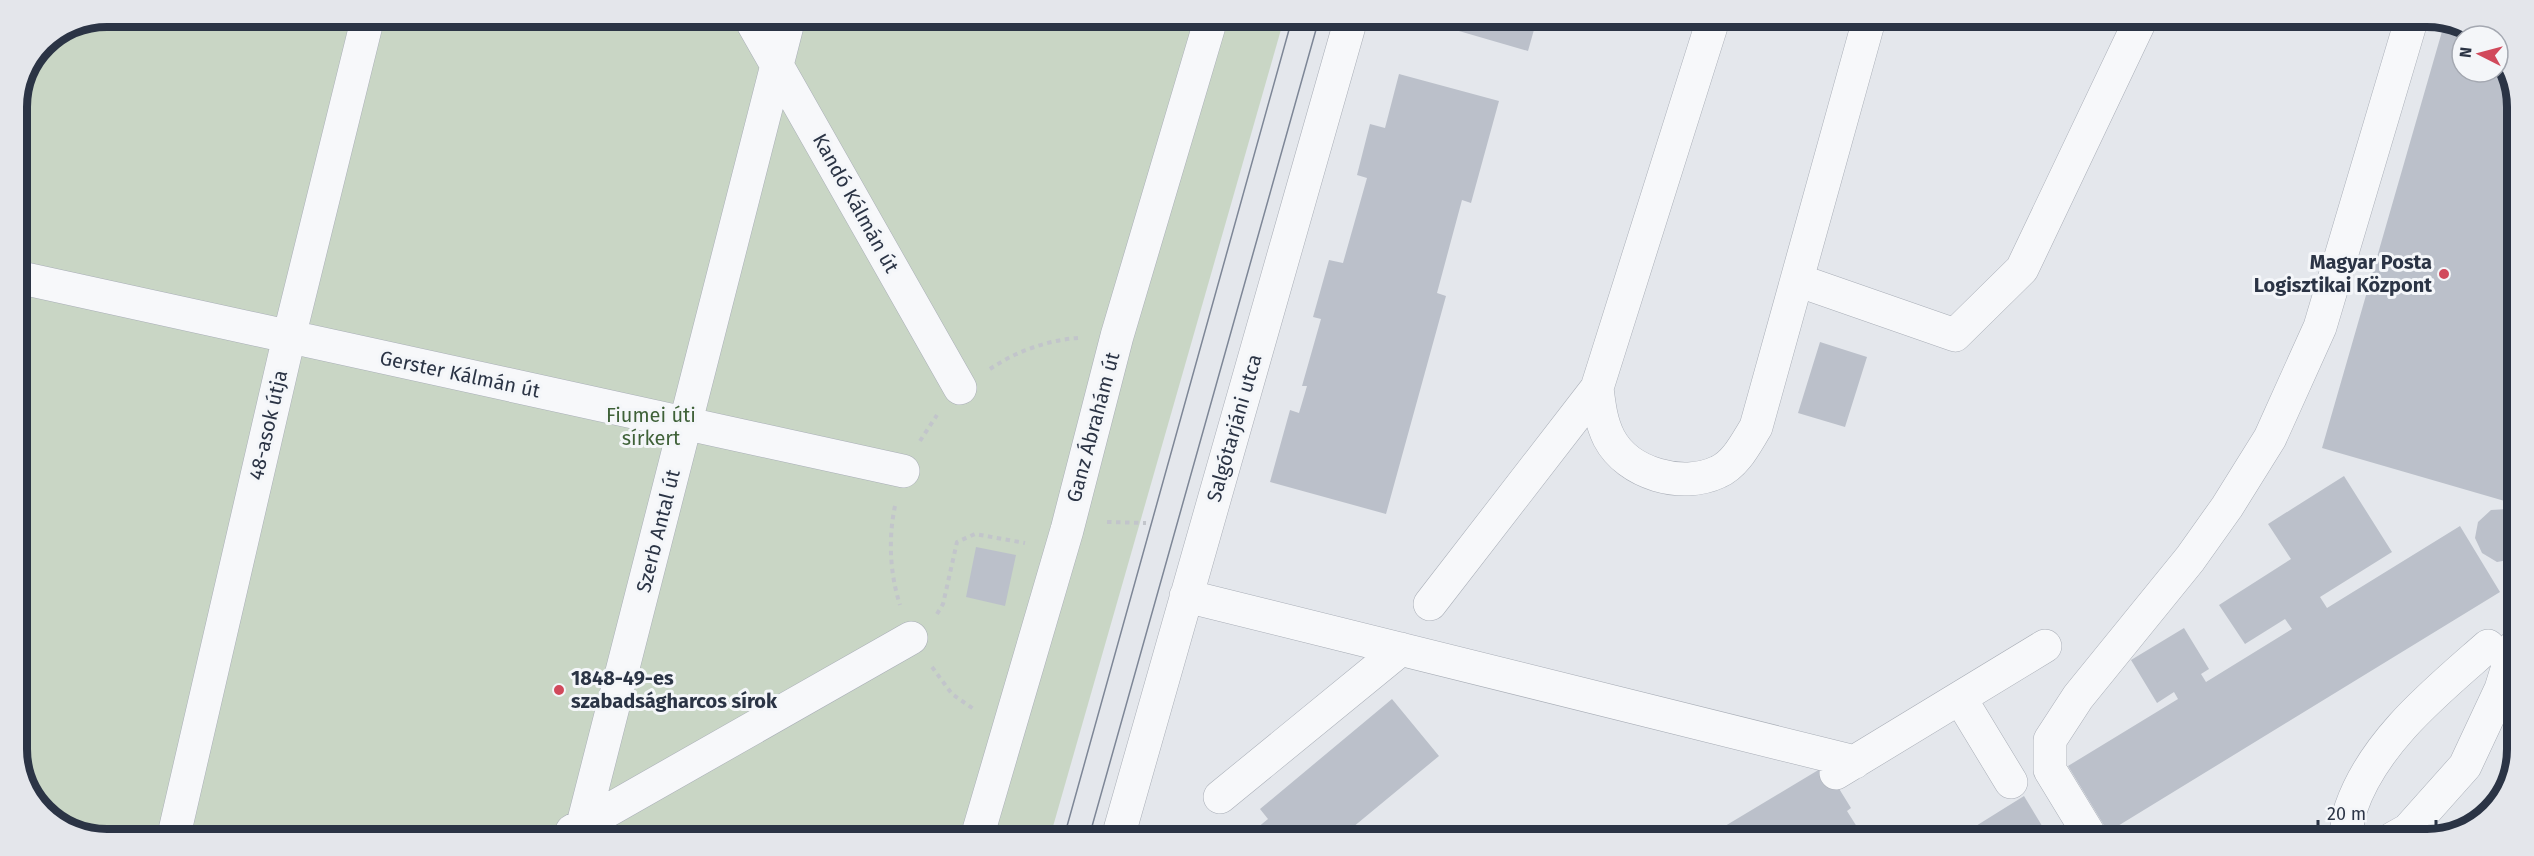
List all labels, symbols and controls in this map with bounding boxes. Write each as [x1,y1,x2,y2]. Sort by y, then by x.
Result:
north arrow [2450,24,2510,84]
text: N [2456,46,2476,59]
street label: Kandó Kálmán út [808,129,905,277]
place label: Magyar Posta Logisztikai Központ [2254,250,2432,297]
marker: Magyar Posta Logisztikai Központ [2437,267,2451,281]
street label: Gerster Kálmán út [378,345,543,403]
street label: Ganz Ábrahám út [1061,349,1125,505]
street label: Salgótarjáni utca [1201,351,1267,505]
street label: 48-asok útja [244,368,292,482]
park label: Fiumei úti sírkert [606,403,696,450]
street label: Szerb Antal út [631,466,685,595]
place label: 1848-49-es szabadságharcos sírok [571,666,778,713]
marker: 1848-49-es szabadságharcos sírok [552,683,566,697]
scale bar [2318,793,2436,831]
text: 20 m [2327,803,2366,825]

